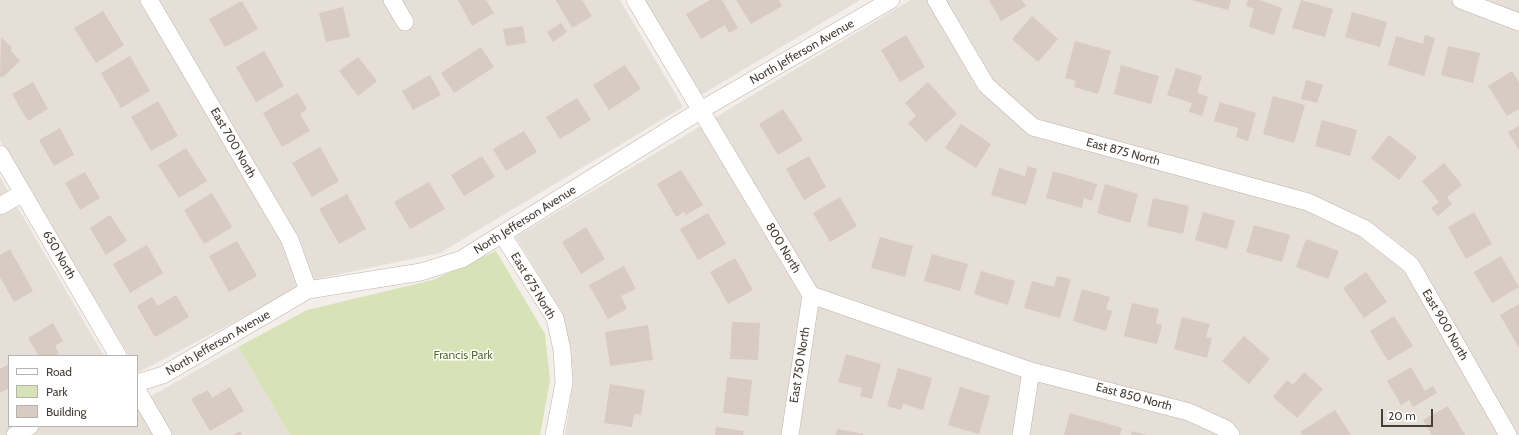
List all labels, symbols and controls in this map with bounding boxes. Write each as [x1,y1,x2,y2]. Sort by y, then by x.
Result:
street label: North Jefferson Avenue [747,16,857,88]
street label: East 700 North [207,105,259,181]
street label: East 875 North [1085,135,1161,169]
street label: North Jefferson Avenue [471,183,579,257]
street label: 800 North [762,220,804,276]
street label: 650 North [39,228,79,282]
street label: East 675 North [507,250,559,322]
street label: East 900 North [1419,287,1471,363]
street label: North Jefferson Avenue [163,307,273,379]
street label: East 750 North [787,326,813,404]
park label: Francis Park [433,348,493,362]
legend [8,355,138,427]
text: Road [46,364,72,379]
street label: East 850 North [1094,380,1174,414]
text: Park [46,384,68,399]
scale bar [1383,401,1435,427]
text: Building [46,404,87,419]
text: 20 m [1388,408,1416,423]

